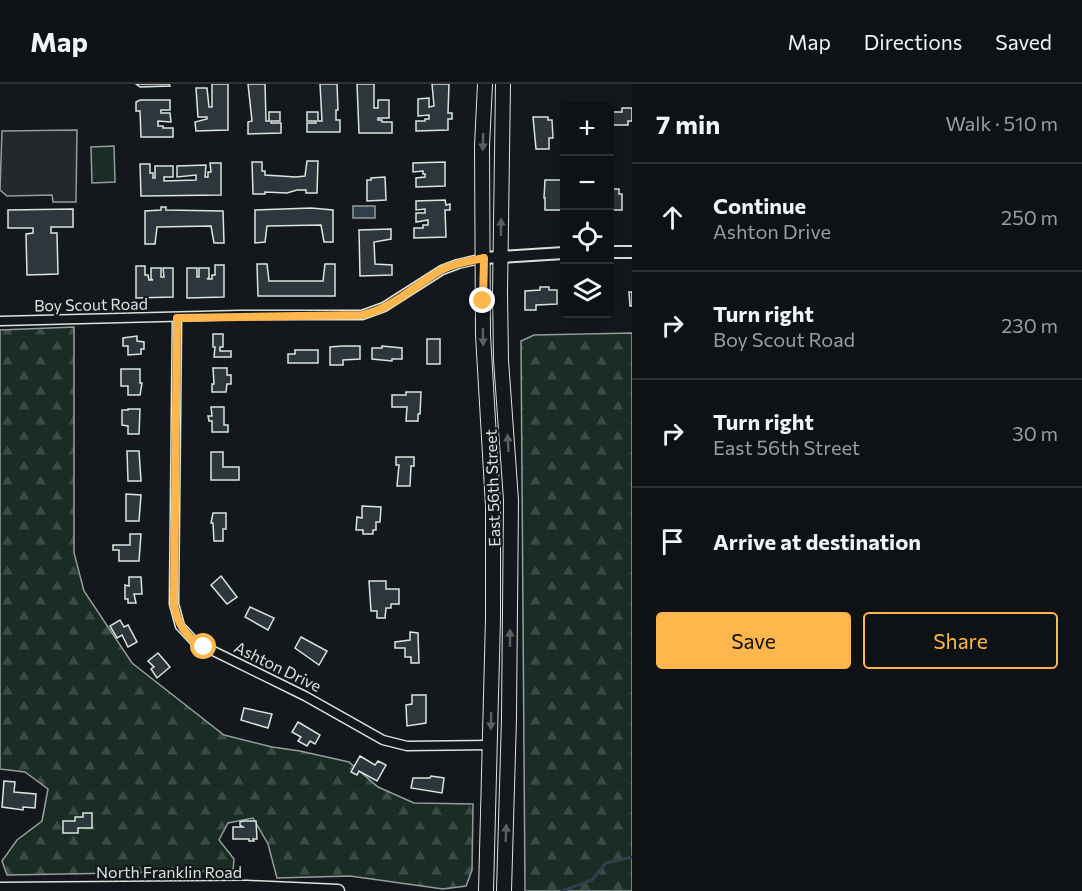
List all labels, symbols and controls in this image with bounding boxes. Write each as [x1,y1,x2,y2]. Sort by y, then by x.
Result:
text: Map [30,24,88,58]
text: Map [788,29,831,54]
text: Directions [864,29,962,54]
text: Saved [995,29,1052,54]
map controls [560,102,614,318]
button: + [560,102,614,156]
text: 7 min [656,108,720,139]
text: Walk · 510 m [946,111,1058,135]
one-way arrow [478,133,487,152]
button: − [560,156,614,210]
text: Continue [713,192,806,219]
icon: ahead [656,201,689,234]
text: 250 m [1001,205,1058,229]
button: locate [560,210,614,264]
one-way arrow [496,217,506,236]
text: Ashton Drive [713,219,831,243]
button: layers [560,264,614,318]
route end [469,287,495,313]
street label: Boy Scout Road [34,294,148,314]
text: Turn right [713,300,814,327]
icon: right [656,309,689,342]
text: 230 m [1001,313,1058,337]
text: Boy Scout Road [713,327,855,351]
one-way arrow [479,328,488,347]
text: Turn right [713,408,814,435]
icon: right [656,417,689,450]
text: 30 m [1012,421,1058,445]
street label: East 56th Street [480,428,504,547]
one-way arrow [503,433,512,452]
text: East 56th Street [713,435,860,459]
icon: arrive [656,525,689,558]
text: Arrive at destination [713,528,921,555]
button: Save [656,612,851,669]
button: Share [863,612,1058,669]
one-way arrow [505,628,515,647]
route start [190,633,216,659]
street label: Ashton Drive [231,637,325,695]
one-way arrow [487,712,496,731]
one-way arrow [502,823,511,842]
street label: North Franklin Road [96,862,242,881]

